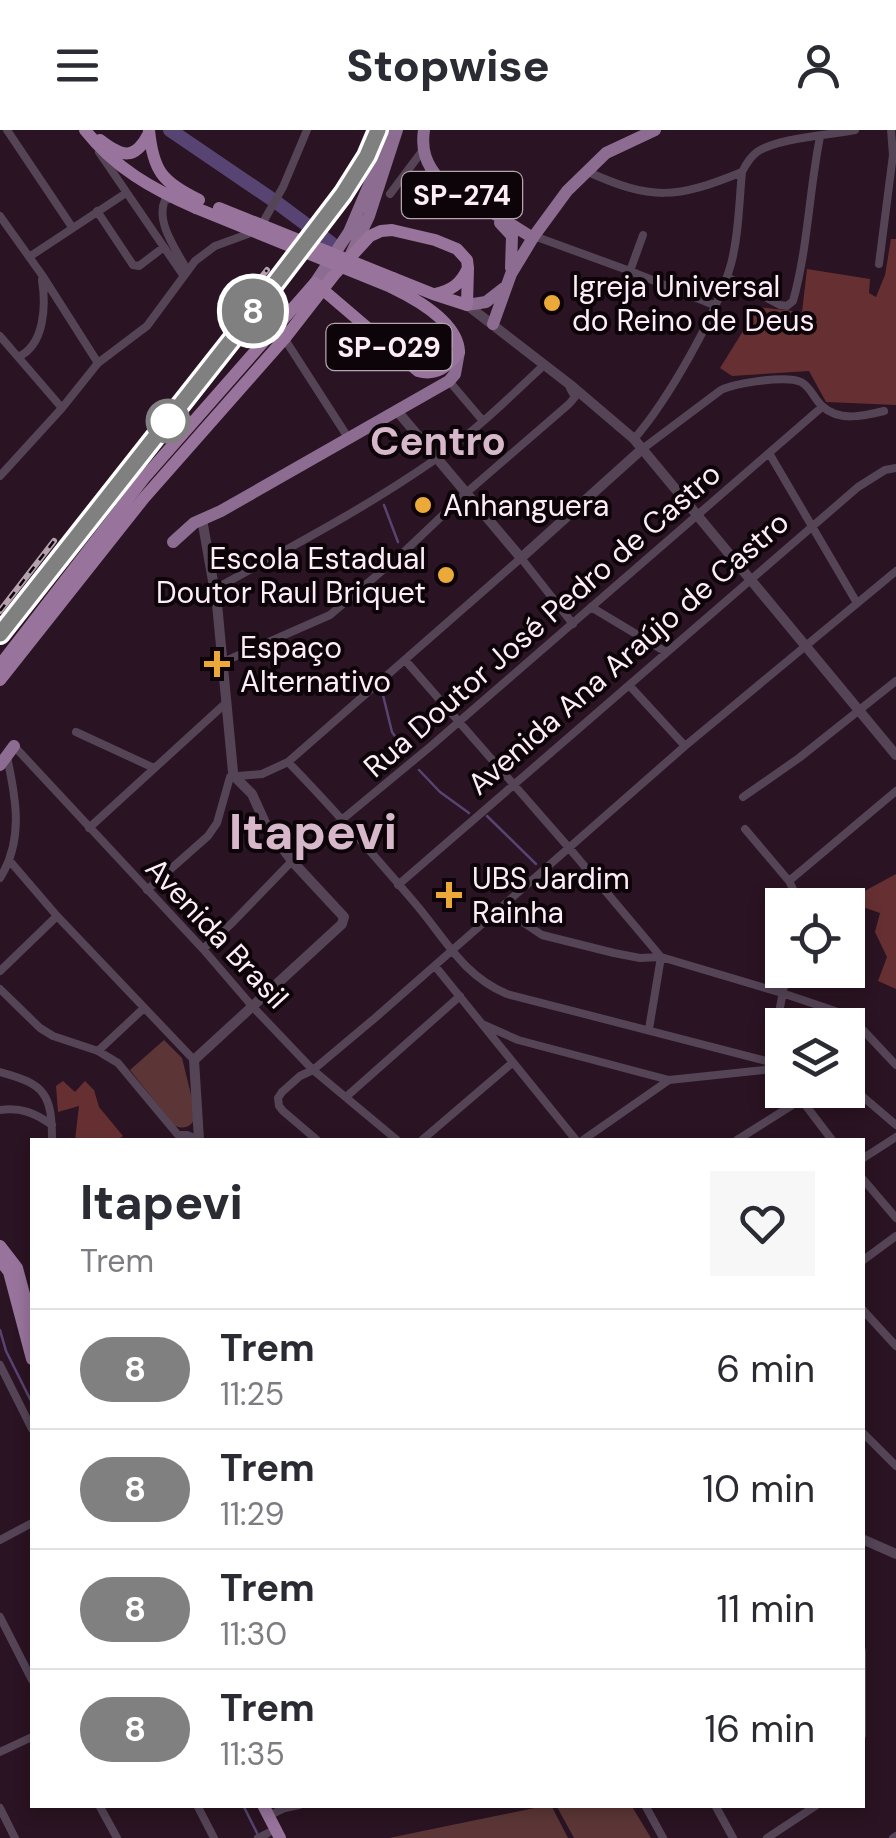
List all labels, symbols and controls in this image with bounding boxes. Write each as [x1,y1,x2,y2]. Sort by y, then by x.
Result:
text: Stopwise [346,36,550,95]
icon: menu [50,38,105,93]
icon: person [791,38,846,93]
road number: SP-274 [402,172,522,218]
place label: Igreja Universal do Reino de Deus [572,267,815,340]
line badge: 8 [220,278,286,344]
text: 8 [242,288,264,334]
marker: Igreja Universal do Reino de Deus [541,292,563,314]
road number: SP-029 [326,324,452,370]
unlabelled marker [147,400,189,442]
district label: Centro [370,415,506,467]
street label: Rua Doutor José Pedro de Castro [355,454,729,786]
place label: Anhanguera [443,486,609,525]
marker: Anhanguera [412,494,434,516]
street label: Avenida Ana Araújo de Castro [459,503,797,803]
place label: Escola Estadual Doutor Raul Briquet [156,539,426,612]
marker: Escola Estadual Doutor Raul Briquet [435,564,457,586]
place label: Espaço Alternativo [240,628,391,701]
marker: Espaço Alternativo [204,651,230,677]
district label: Itapevi [229,799,397,865]
street label: Avenida Brasil [137,849,297,1017]
place label: UBS Jardim Rainha [472,859,630,932]
marker: UBS Jardim Rainha [436,882,462,908]
map controls [765,888,865,1108]
button: locate [765,888,865,988]
button: layers [765,1008,865,1108]
text: Itapevi [80,1171,243,1234]
button: heart [710,1171,815,1276]
text: Trem [80,1240,154,1282]
text: Trem [220,1323,315,1373]
text: 6 min [716,1344,815,1394]
text: 8 [124,1346,146,1392]
text: 11:25 [220,1373,284,1415]
text: Trem [220,1443,315,1493]
text: 10 min [702,1464,815,1514]
text: 8 [124,1466,146,1512]
text: 11:29 [220,1493,285,1535]
text: Trem [220,1563,315,1613]
text: 11 min [716,1584,815,1634]
text: 8 [124,1586,146,1632]
text: 11:30 [220,1613,287,1655]
text: Trem [220,1683,315,1733]
text: 16 min [704,1704,815,1754]
text: 8 [124,1706,146,1752]
text: 11:35 [220,1733,285,1775]

